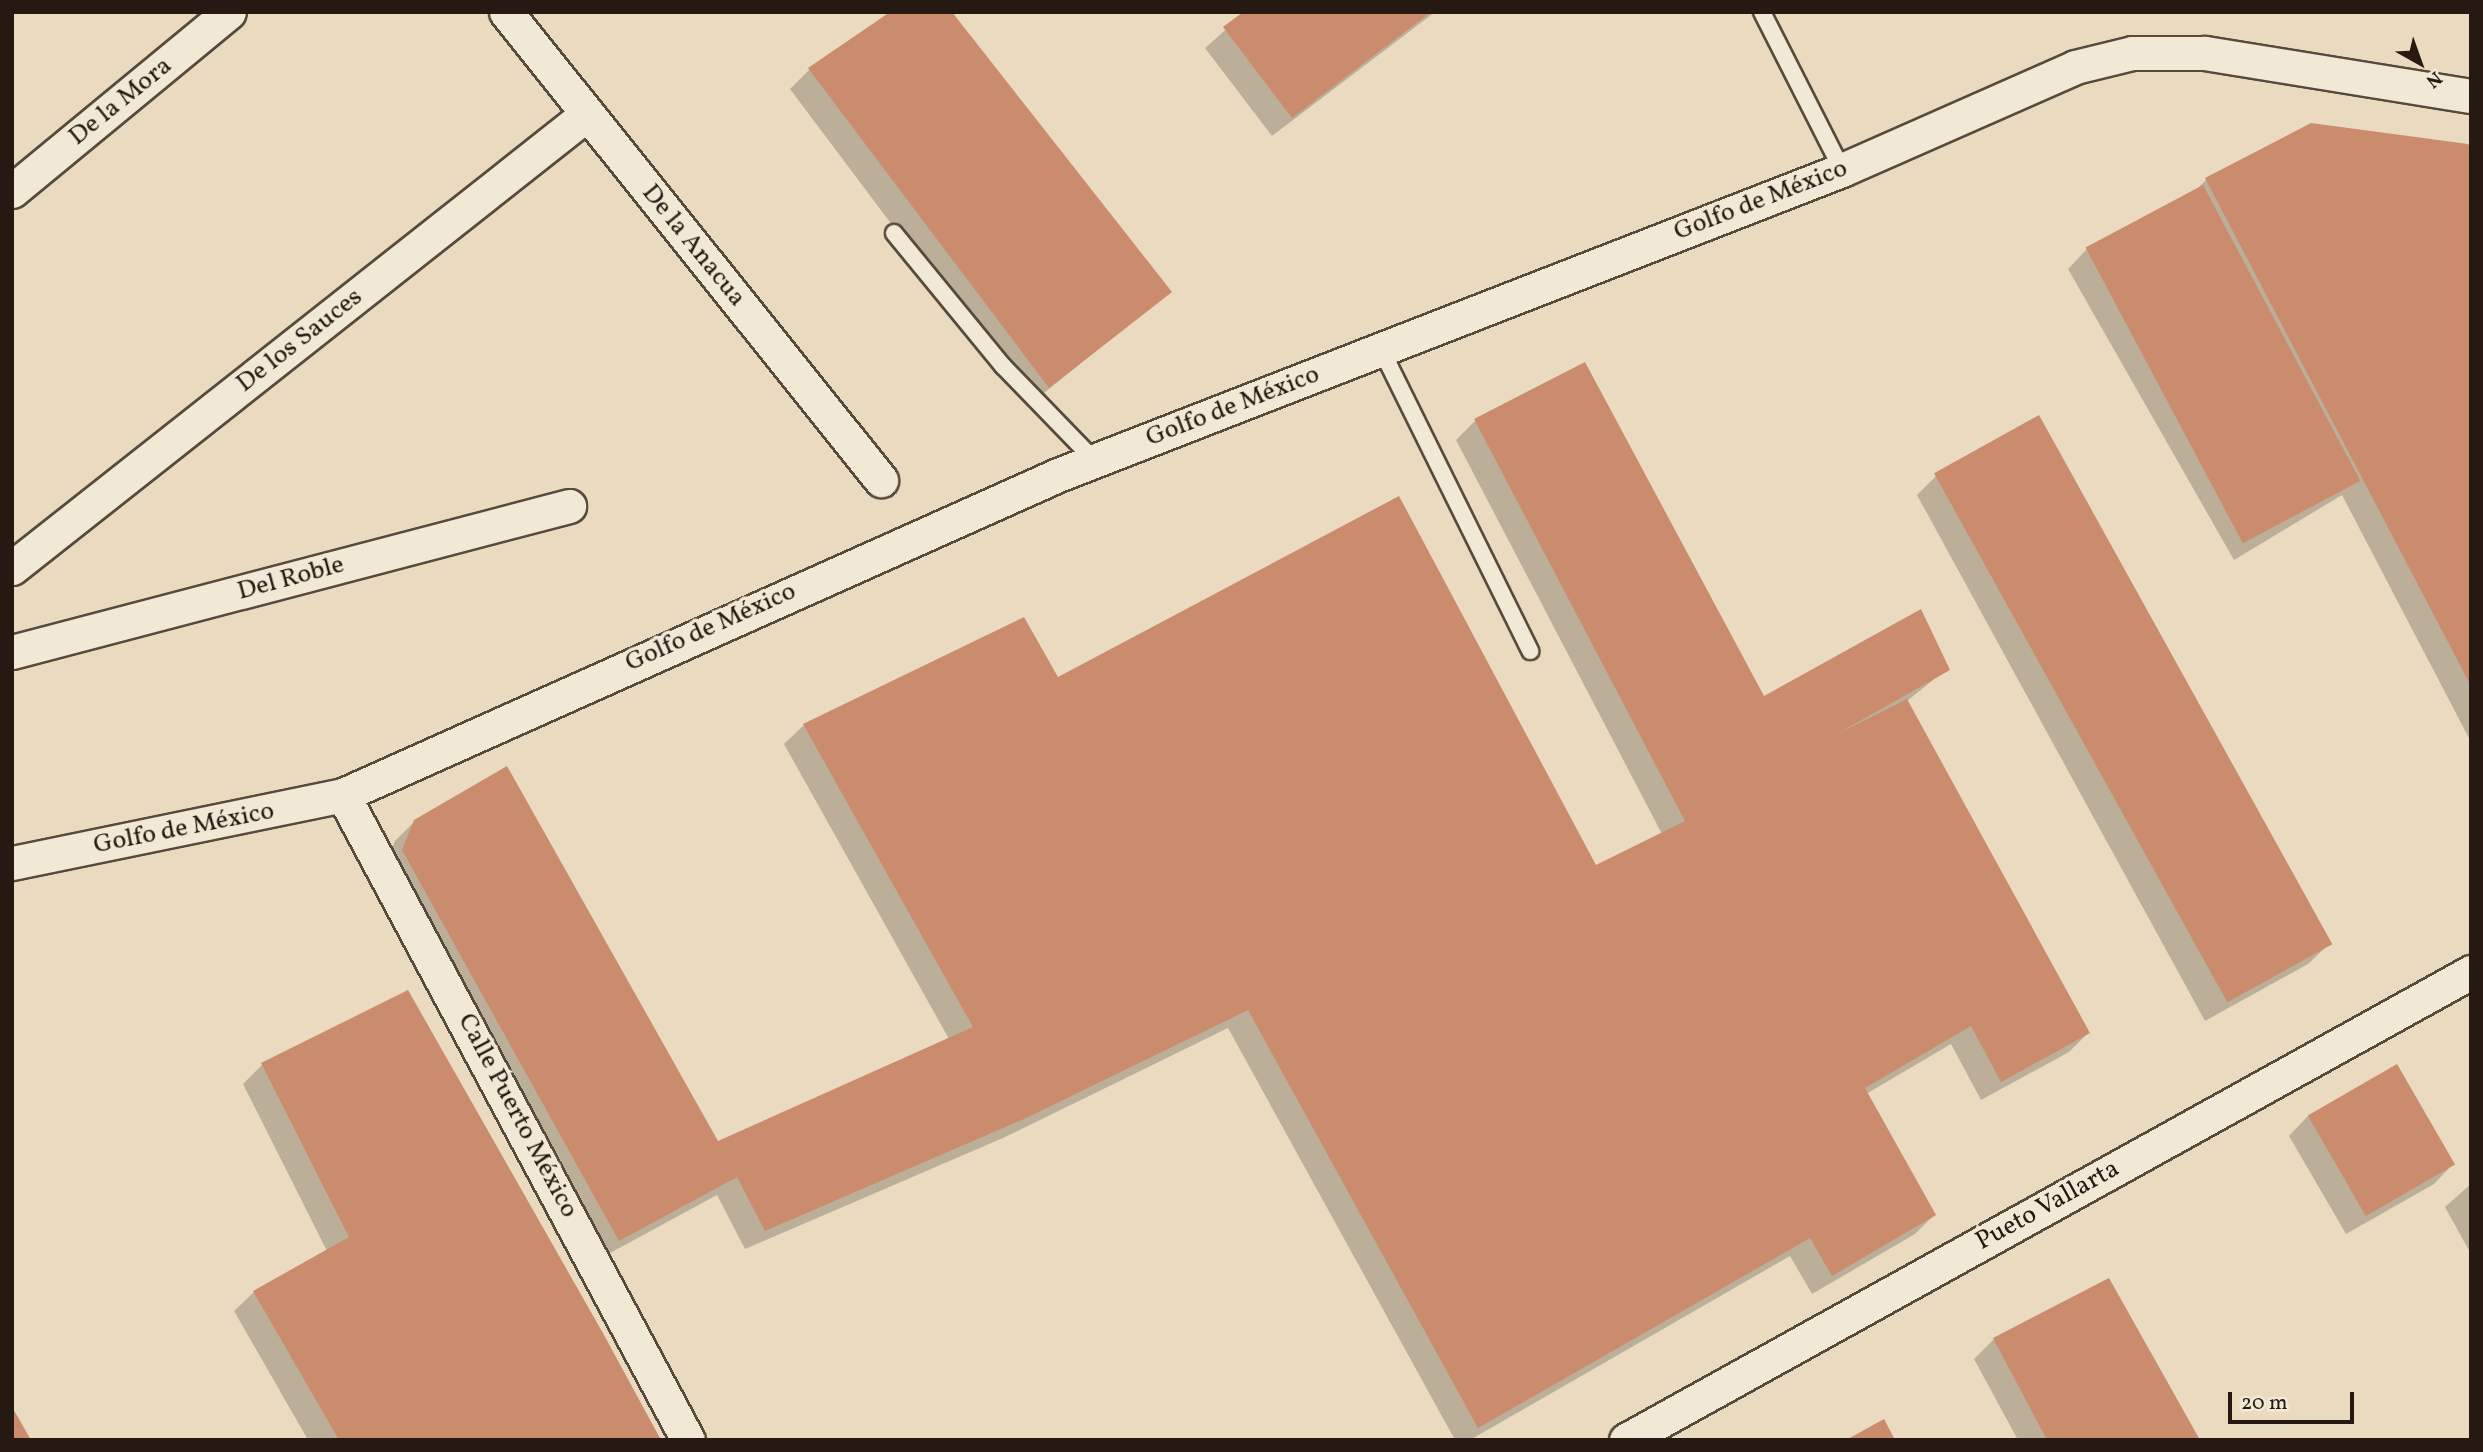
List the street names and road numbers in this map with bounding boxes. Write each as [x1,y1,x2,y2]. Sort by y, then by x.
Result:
street label: De la Mora [63,51,179,153]
street label: Golfo de México [1670,154,1852,248]
street label: De la Anacua [634,179,752,313]
street label: De los Sauces [231,282,369,400]
street label: Golfo de México [1142,360,1324,454]
street label: Del Roble [234,550,348,608]
street label: Golfo de México [621,576,801,680]
street label: Golfo de México [91,796,277,862]
street label: Calle Puerto México [450,1009,584,1223]
street label: Pueto Vallarta [1971,1154,2125,1258]

